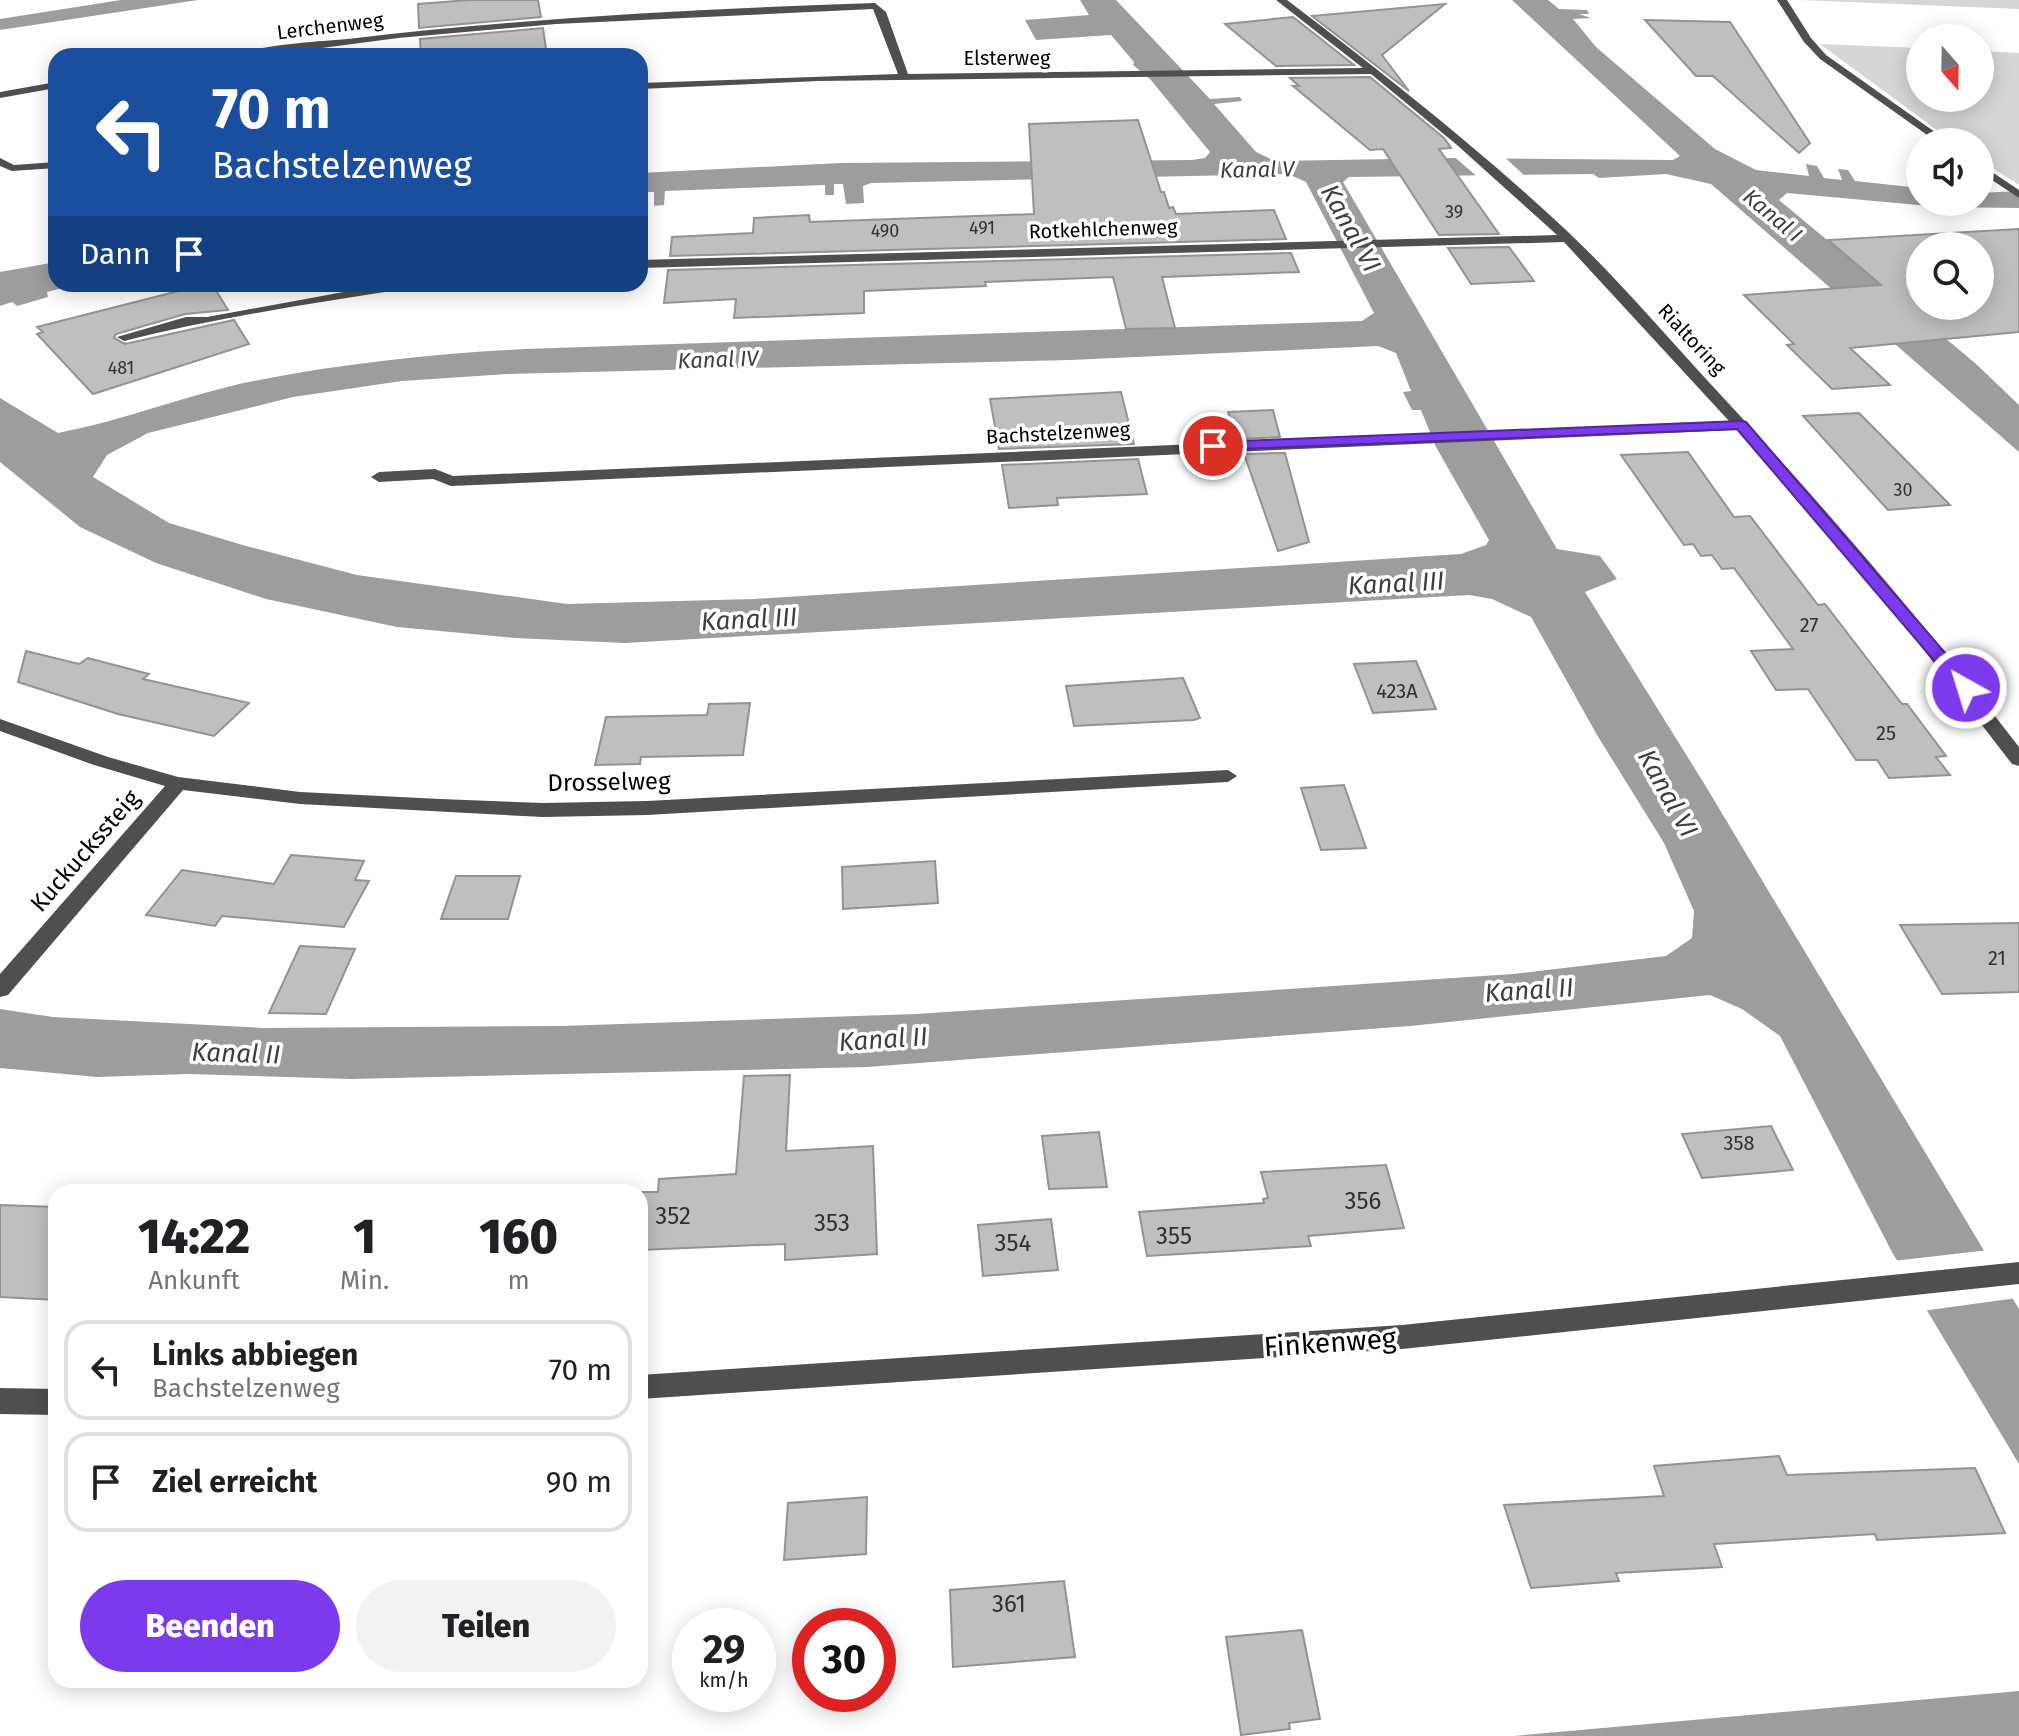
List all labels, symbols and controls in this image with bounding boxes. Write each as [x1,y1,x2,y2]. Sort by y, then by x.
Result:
street label: Lerchenweg [275,7,385,44]
north arrow [1906,24,1994,112]
map controls [1906,24,1994,320]
street label: Elsterweg [964,46,1051,70]
text: 70 m [212,76,331,143]
icon: left [80,80,184,184]
button: sound [1906,128,1994,216]
text: Bachstelzenweg [212,144,472,188]
water label: Kanal V [1220,155,1296,184]
water label: Kanal VI [1314,179,1387,278]
water label: Kanal I [1738,183,1808,248]
house number: 39 [1445,201,1463,223]
street label: Rotkehlchenweg [1028,214,1178,244]
house number: 491 [969,217,995,239]
house number: 490 [871,220,899,242]
icon: arrive [167,232,211,276]
button: search [1906,232,1994,320]
text: Dann [80,236,151,272]
street label: Rialtoring [1653,298,1731,380]
water label: Kanal IV [677,345,761,374]
house number: 481 [108,357,134,379]
pin [1179,412,1247,480]
street label: Bachstelzenweg [985,417,1131,449]
icon: arrive [1191,424,1235,468]
house number: 30 [1893,479,1913,501]
water label: Kanal III [1347,565,1445,602]
water label: Kanal III [700,601,798,638]
house number: 27 [1800,613,1818,637]
position arrow [1924,646,2008,730]
house number: 423A [1376,679,1418,703]
house number: 25 [1876,721,1896,745]
water label: Kanal VI [1631,744,1704,843]
street label: Drosselweg [547,767,671,797]
street label: Kuckuckssteig [25,784,146,918]
house number: 21 [1988,946,2006,970]
water label: Kanal II [1484,972,1574,1009]
water label: Kanal II [838,1021,928,1058]
water label: Kanal II [191,1036,281,1071]
house number: 358 [1723,1131,1755,1155]
house number: 356 [1345,1187,1381,1215]
house number: 352 [655,1202,691,1230]
text: 14:22 [138,1208,250,1266]
text: 1 [353,1208,376,1266]
text: 160 [479,1208,558,1266]
house number: 353 [814,1209,850,1237]
house number: 355 [1156,1222,1192,1250]
house number: 354 [995,1229,1032,1257]
text: Ankunft [148,1265,240,1296]
text: Min. [340,1265,389,1296]
text: m [507,1265,530,1296]
street label: Finkenweg [1263,1321,1398,1364]
text: Links abbiegen [152,1337,358,1373]
icon: left [84,1348,128,1392]
text: 70 m [549,1352,612,1388]
text: Bachstelzenweg [152,1373,340,1404]
icon: arrive [84,1460,128,1504]
text: Ziel erreicht [152,1464,317,1500]
text: 90 m [546,1464,612,1500]
button: Beenden [80,1580,340,1672]
button: Teilen [356,1580,616,1672]
house number: 361 [992,1590,1026,1618]
speed limit sign: 30 [792,1608,896,1712]
text: 29 [703,1626,745,1674]
text: km/h [699,1668,749,1692]

